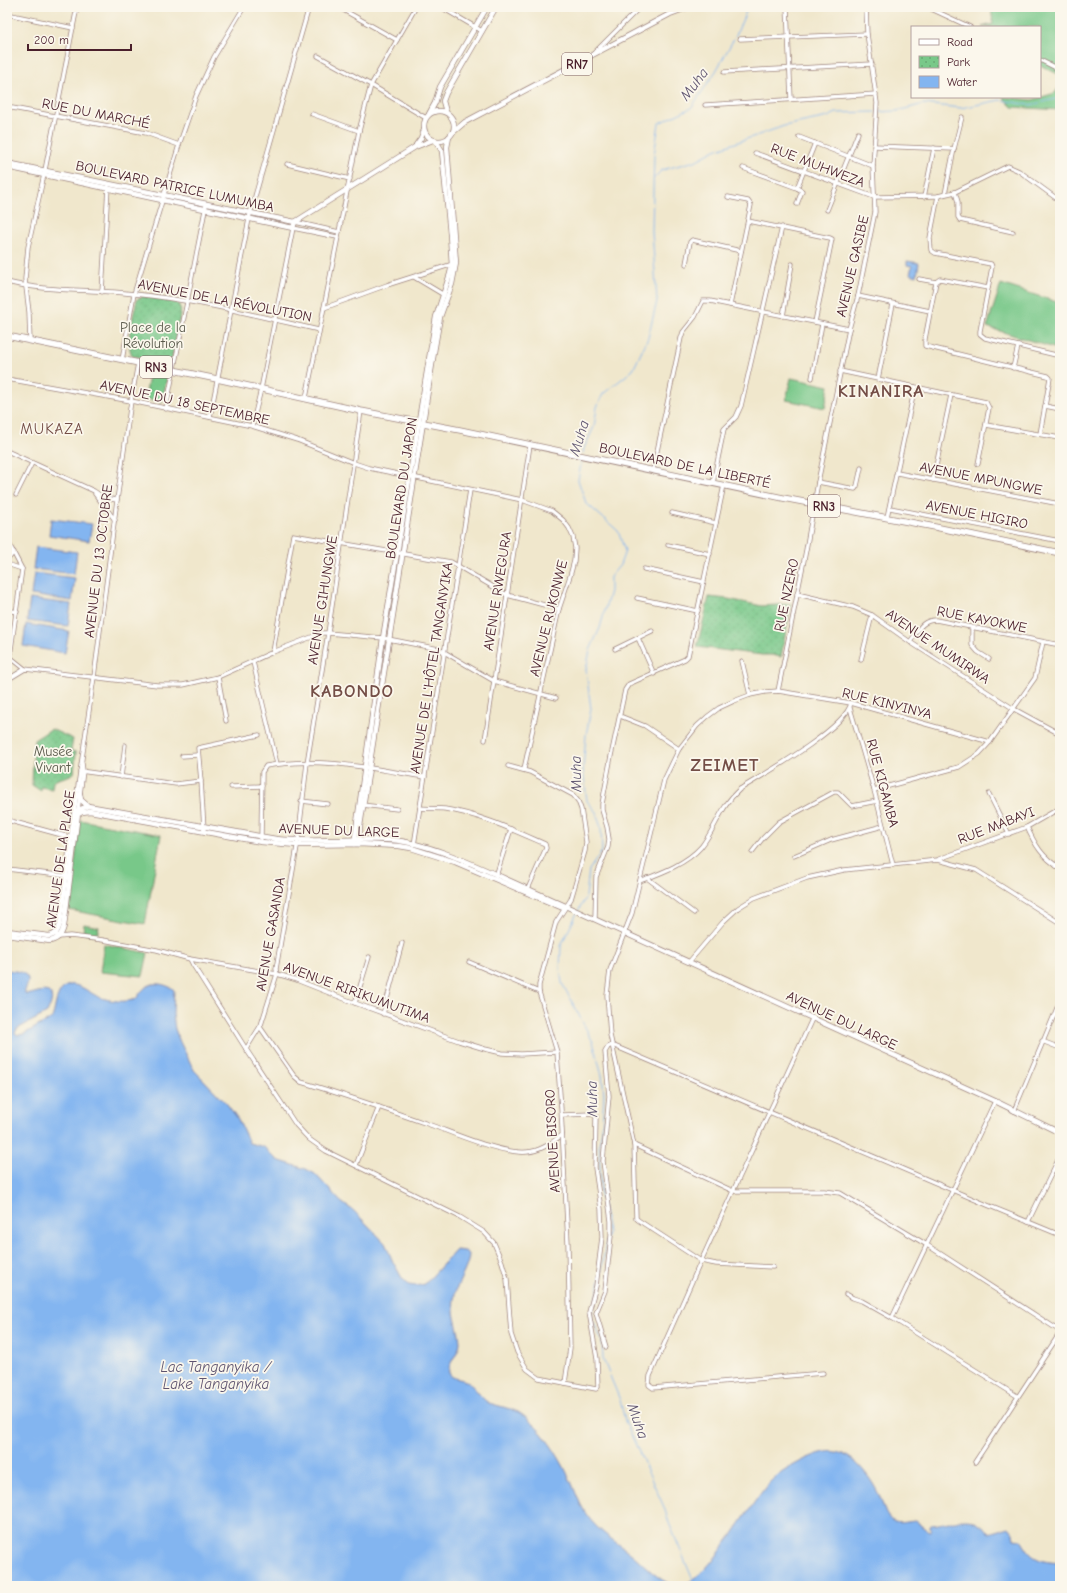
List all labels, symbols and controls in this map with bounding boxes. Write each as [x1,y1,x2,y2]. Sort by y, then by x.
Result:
scale bar [28,26,131,52]
legend [911,26,1041,98]
text: 200 m [34,33,69,47]
text: Road [947,35,973,49]
road number: RN7 [562,53,592,75]
text: Park [947,55,970,69]
water label: Muha [675,64,712,105]
text: Water [947,75,977,89]
street label: RUE DU MARCHÉ [40,95,151,132]
street label: RUE MUHWEZA [768,140,867,191]
street label: BOULEVARD PATRICE LUMUMBA [74,157,276,216]
street label: AVENUE GASIBE [833,214,872,319]
street label: AVENUE DE LA RÉVOLUTION [136,275,313,326]
park label: Place de la Révolution [120,319,186,352]
road number: RN3 [140,356,172,378]
street label: AVENUE DU 18 SEPTEMBRE [99,376,271,429]
district label: KINANIRA [838,381,924,402]
street label: BOULEVARD DU JAPON [382,416,421,560]
water label: Muha [565,418,593,459]
district label: MUKAZA [20,420,84,438]
street label: BOULEVARD DE LA LIBERTÉ [598,439,772,492]
street label: AVENUE MPUNGWE [918,458,1044,499]
street label: AVENUE DU 13 OCTOBRE [81,483,116,639]
road number: RN3 [808,495,840,517]
street label: AVENUE HIGIRO [924,496,1029,533]
street label: AVENUE RWEGURA [480,530,515,652]
street label: AVENUE GIHUNGWE [304,534,341,666]
street label: RUE NZERO [770,557,803,633]
street label: AVENUE RUKONWE [526,558,571,678]
street label: AVENUE DE L'HÔTEL TANGANYIKA [406,561,457,775]
street label: RUE KAYOKWE [935,602,1028,637]
street label: AVENUE MUMIRWA [882,605,993,688]
district label: KABONDO [310,681,394,702]
street label: RUE KINYINYA [840,684,933,723]
street label: RUE KIGAMBA [863,737,902,829]
park label: Musée Vivant [34,743,72,776]
water label: Muha [567,755,585,793]
district label: ZEIMET [691,755,759,776]
street label: AVENUE DE LA PLAGE [42,789,79,929]
street label: RUE MABAYI [955,803,1037,848]
street label: AVENUE DU LARGE [278,820,400,841]
street label: AVENUE GASANDA [252,876,289,993]
street label: AVENUE RIRIKUMUTIMA [281,958,432,1027]
street label: AVENUE DU LARGE [784,987,900,1054]
water label: Muha [583,1080,601,1118]
street label: AVENUE BISORO [541,1089,564,1193]
water label: Lac Tanganyika / Lake Tanganyika [160,1358,272,1393]
water label: Muha [623,1400,653,1441]

